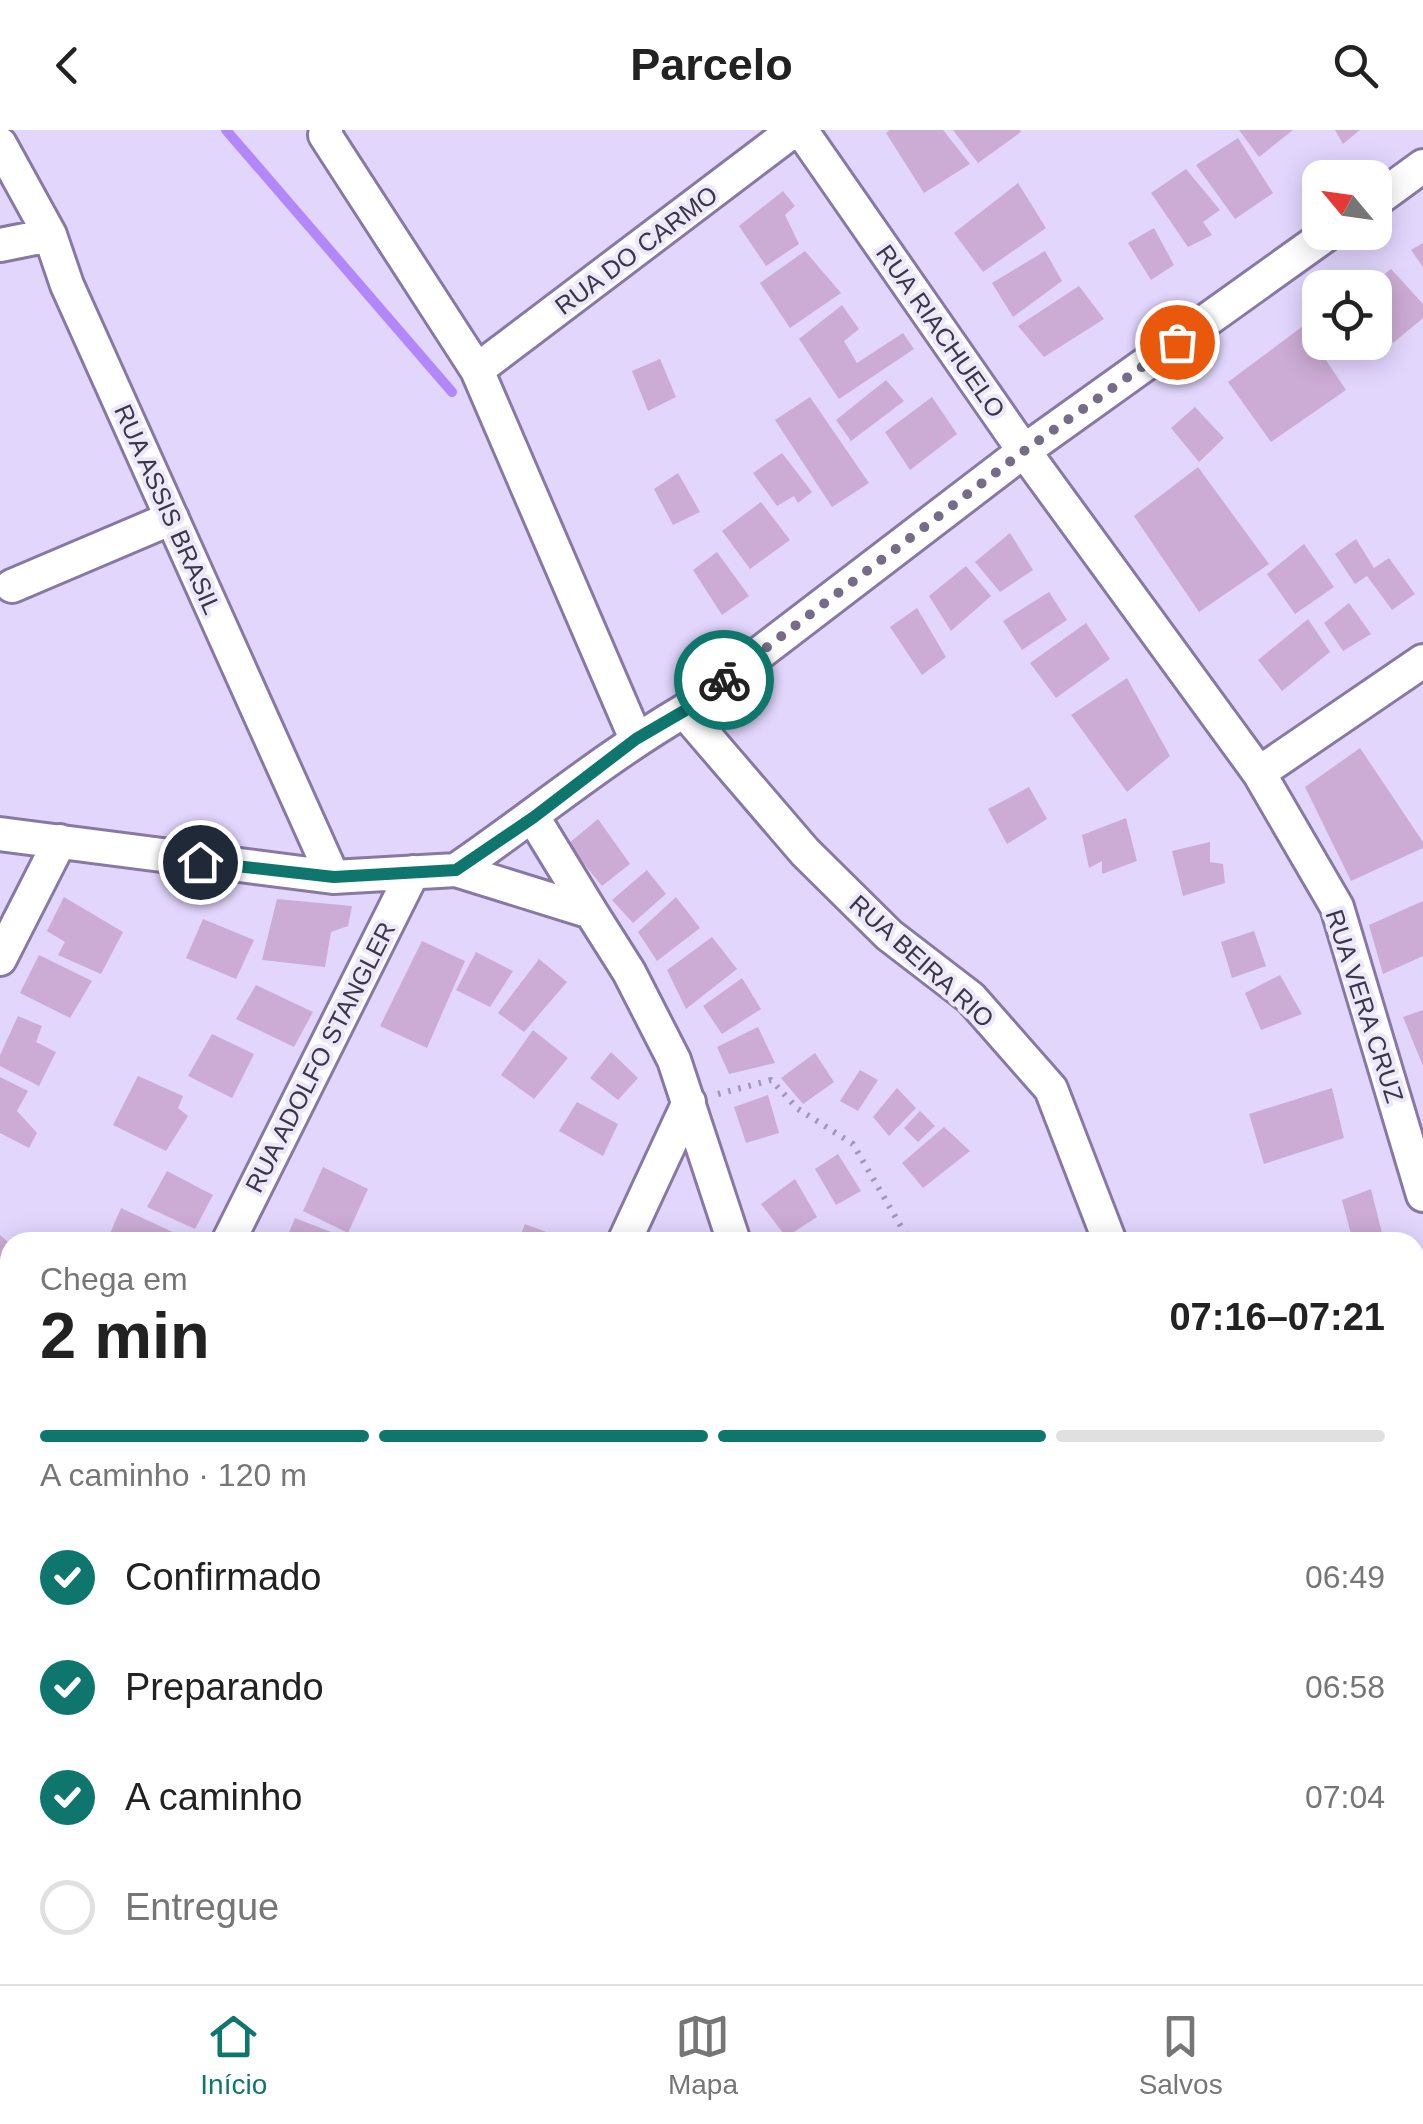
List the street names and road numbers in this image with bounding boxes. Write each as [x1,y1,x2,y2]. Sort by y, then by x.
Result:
street label: RUA DO CARMO [549,180,723,320]
street label: RUA RIACHUELO [871,239,1011,423]
street label: RUA ASSIS BRASIL [109,400,227,618]
street label: RUA BEIRA RIO [844,889,1000,1033]
street label: RUA VERA CRUZ [1321,906,1409,1106]
street label: RUA ADOLFO STANGLER [240,917,400,1197]

